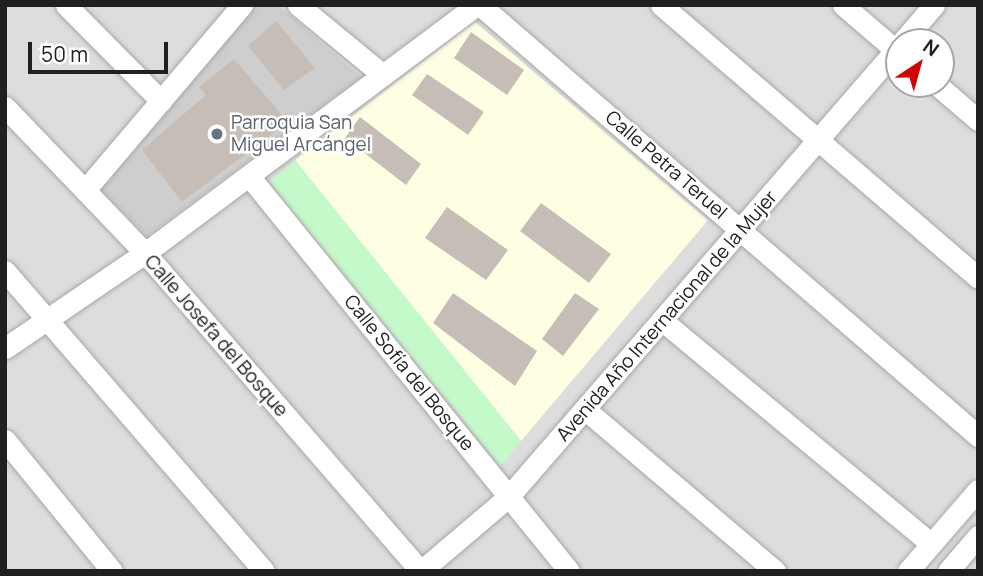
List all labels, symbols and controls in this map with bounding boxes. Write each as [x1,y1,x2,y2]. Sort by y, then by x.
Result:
scale bar [32,28,172,72]
north arrow [885,28,955,98]
text: N [918,33,944,62]
text: 50 m [41,40,88,68]
street label: Calle Petra Teruel [601,106,731,224]
place label: Parroquia San Miguel Arcángel [231,112,371,156]
marker: Parroquia San Miguel Arcángel [209,126,225,142]
street label: Avenida Año Internacional de la Mujer [552,186,782,446]
street label: Calle Josefa del Bosque [140,250,292,422]
street label: Calle Sofía del Bosque [339,291,479,455]

